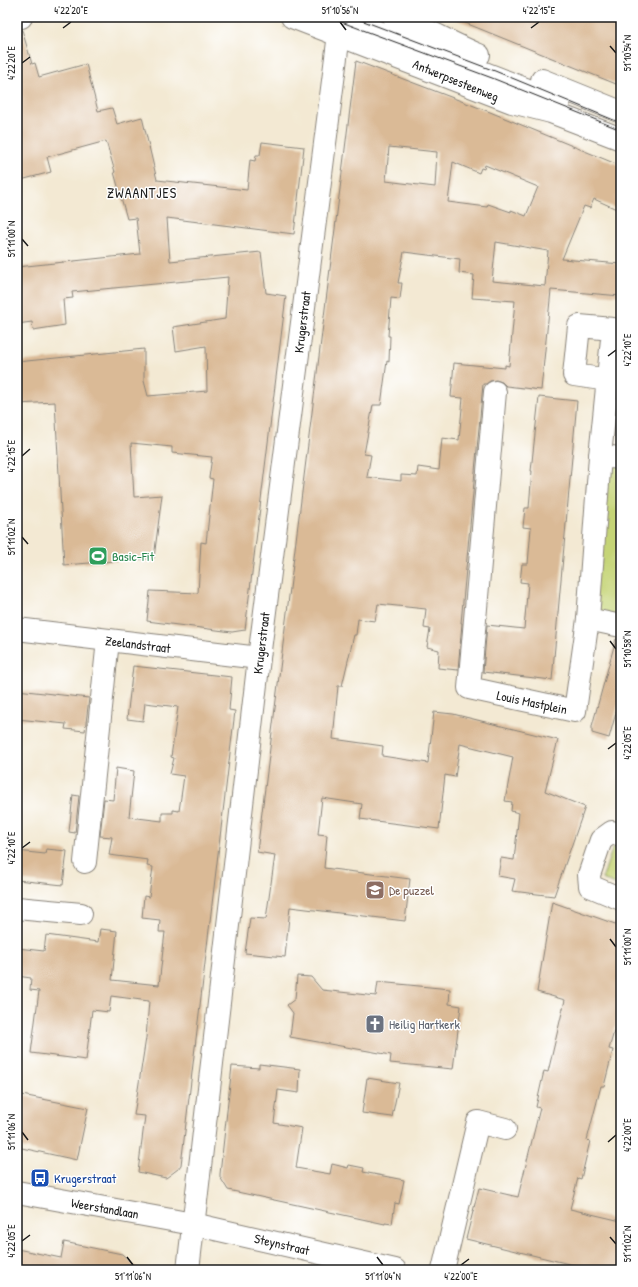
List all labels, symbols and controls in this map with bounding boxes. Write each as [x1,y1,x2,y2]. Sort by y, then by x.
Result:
text: 4°22'20"E [54,4,88,17]
text: 51°10'56"N [322,4,358,17]
text: 4°22'15"E [523,4,556,17]
text: 51°10'54"N [621,35,634,71]
text: 4°22'20"E [5,46,18,80]
street label: Antwerpsesteenweg [410,55,502,106]
district label: ZWAANTJES [107,183,177,202]
text: 51°11'00"N [5,221,18,257]
street label: Krugerstraat [289,290,315,354]
text: 4°22'10"E [621,333,634,366]
text: 4°22'15"E [5,439,18,472]
text: 51°11'02"N [5,519,18,555]
sports icon: Basic-Fit [87,545,109,567]
place label: Basic-Fit [112,547,155,565]
street label: Krugerstraat [248,611,274,675]
street label: Zeelandstraat [104,631,172,657]
text: 51°10'58"N [621,631,634,667]
street label: Louis Mastplein [495,686,569,718]
text: 4°22'05"E [621,726,634,760]
text: 4°22'10"E [5,831,18,864]
school or university icon: De puzzel [364,879,386,901]
place label: De puzzel [389,881,434,899]
text: 51°11'00"N [621,929,634,965]
church icon: Heilig Hartkerk [364,1013,386,1035]
place label: Heilig Hartkerk [389,1015,461,1033]
text: 51°11'06"N [5,1114,18,1150]
text: 4°22'00"E [621,1118,634,1152]
bus stop icon: Krugerstraat [29,1167,51,1189]
place label: Krugerstraat [54,1169,117,1187]
street label: Weerstandlaan [70,1193,140,1223]
text: 4°22'05"E [5,1224,18,1258]
text: 51°11'02"N [621,1226,634,1262]
street label: Steynstraat [253,1229,312,1259]
text: 51°11'06"N [115,1270,151,1283]
text: 51°11'04"N [365,1270,401,1283]
text: 4°22'00"E [444,1270,478,1283]

